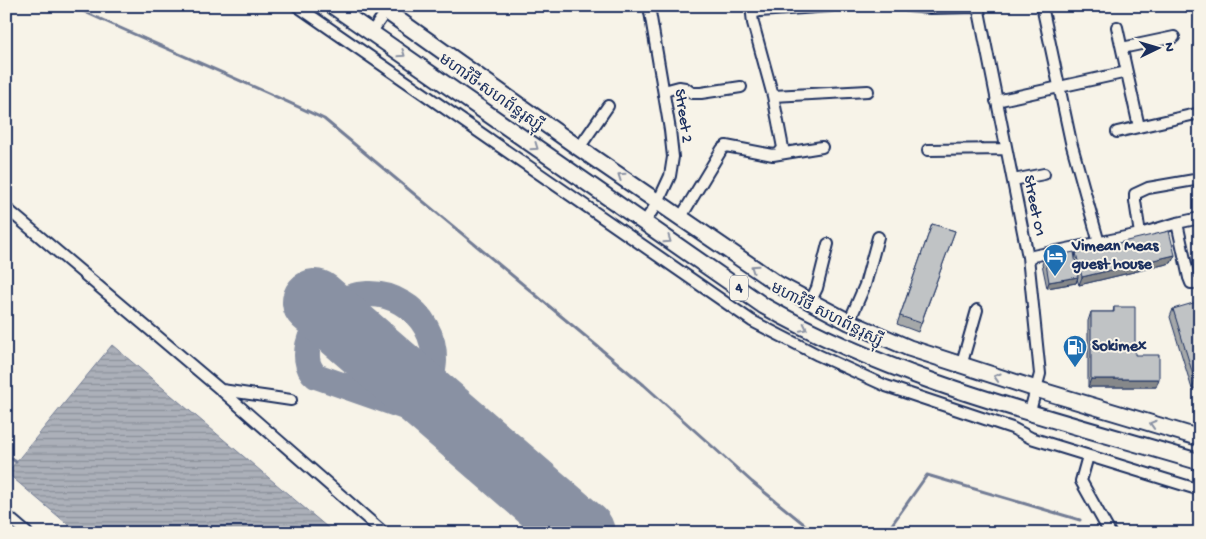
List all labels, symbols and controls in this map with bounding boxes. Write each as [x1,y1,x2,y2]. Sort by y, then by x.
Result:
north arrow [1134,22,1184,72]
text: N [1160,42,1177,52]
street label: មហាវិថី សហព័ន្ធរុស្ស៊ី [433,47,549,139]
one-way arrow [396,48,405,57]
street label: Street 2 [669,88,695,144]
one-way arrow [529,141,539,150]
one-way arrow [617,173,626,182]
street label: Street 01 [1018,174,1048,238]
one-way arrow [663,233,672,243]
place label: Vimean Meas guest house [1071,238,1160,275]
hotel icon: Vimean Meas guest house [1042,243,1068,277]
one-way arrow [750,265,760,274]
road number: 4 [730,276,748,300]
street label: មហាវិថី សហព័ន្ធរុស្ស៊ី [766,276,887,354]
one-way arrow [799,322,808,332]
fuel station icon: Sokimex [1062,334,1088,368]
place label: Sokimex [1092,338,1147,357]
one-way arrow [994,372,1002,382]
one-way arrow [1149,419,1158,429]

